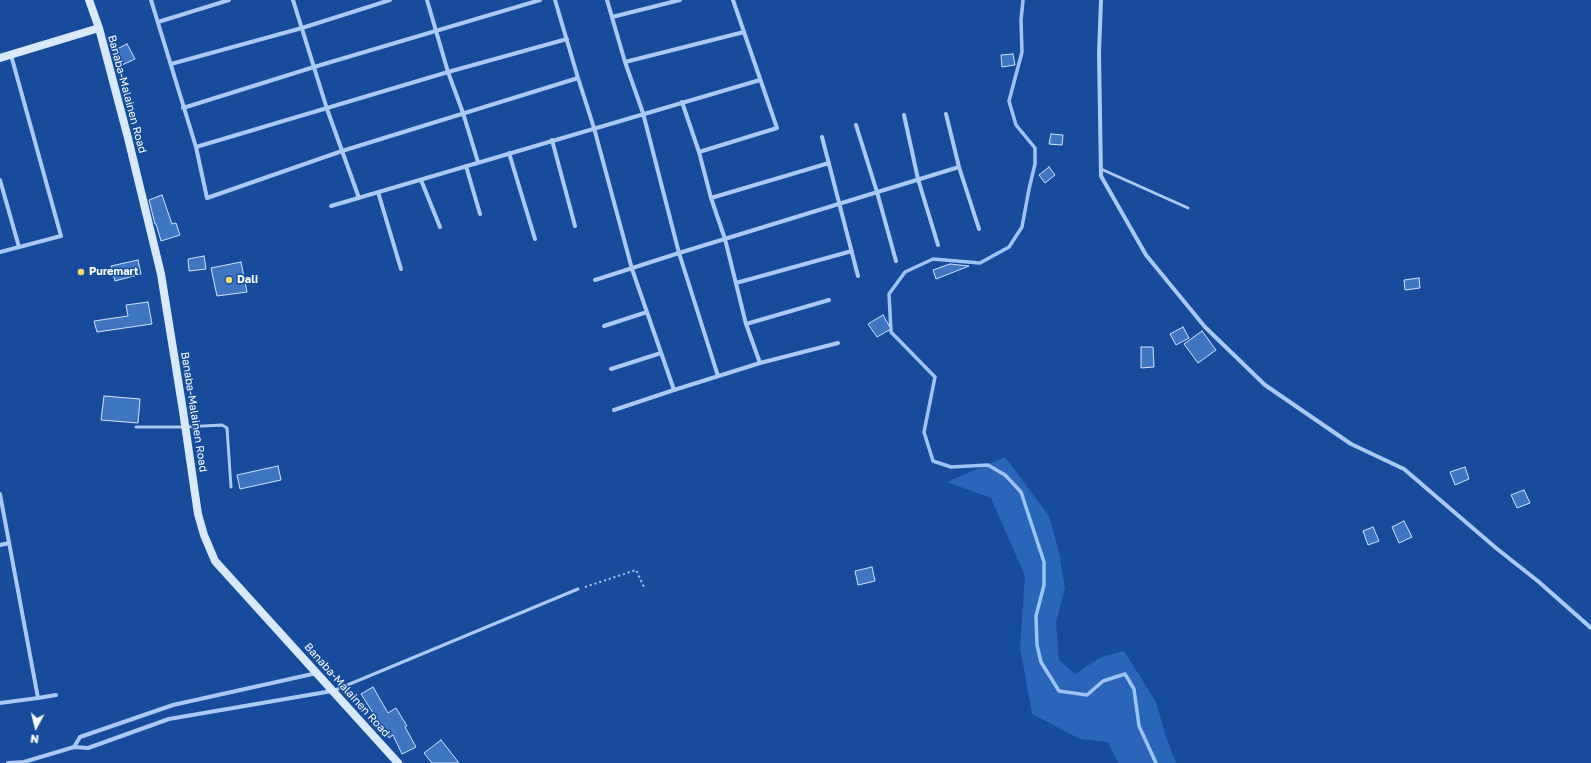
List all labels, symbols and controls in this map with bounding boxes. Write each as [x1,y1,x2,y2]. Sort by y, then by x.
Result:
street label: Banaba-Malainen Road [105,34,149,154]
place label: Puremart [89,265,138,279]
marker: Puremart [76,267,86,277]
place label: Dali [237,273,258,287]
marker: Dali [224,275,234,285]
street label: Banaba-Malainen Road [178,351,210,473]
street label: Banaba-Malainen Road [301,640,393,740]
north arrow [16,707,56,747]
text: N [30,732,39,746]

